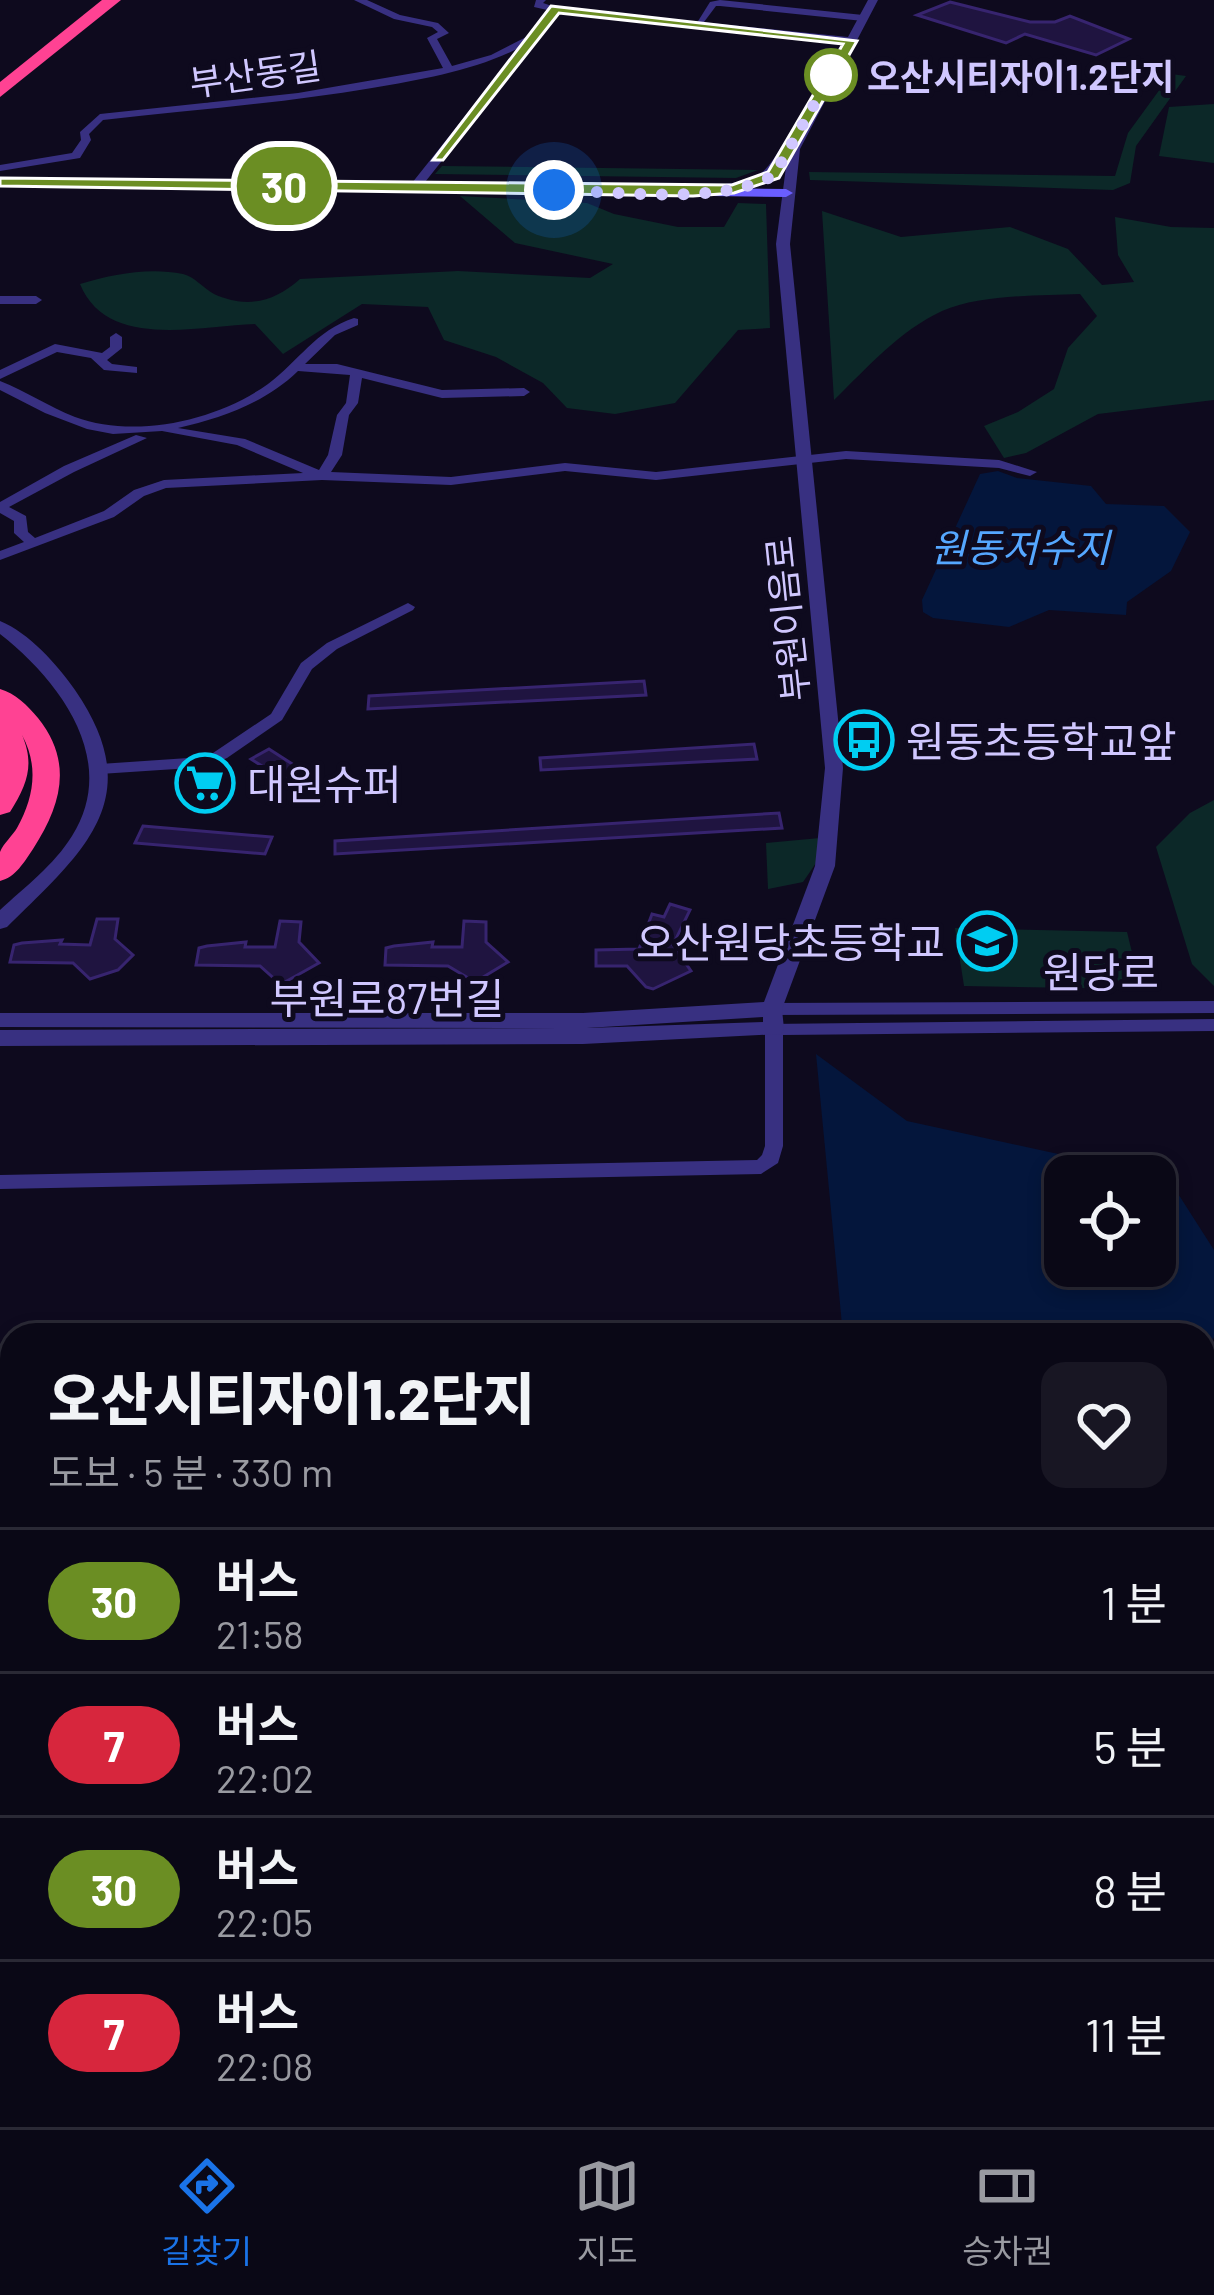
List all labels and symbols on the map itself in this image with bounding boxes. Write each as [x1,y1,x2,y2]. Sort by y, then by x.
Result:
street label: 부산동길 [186,42,324,104]
marker: 오산시티자이1.2단지 [806,50,856,100]
place label: 오산시티자이1.2단지 [867,54,1175,97]
line badge: 30 [230,147,338,225]
your location [524,160,584,220]
water label: 원동저수지 [930,523,1113,570]
street label: 부원이음로 [756,534,816,704]
bus stop icon: 원동초등학교앞 [833,709,895,771]
place label: 원동초등학교앞 [906,715,1176,765]
supermarket icon: 대원슈퍼 [174,752,236,814]
place label: 대원슈퍼 [247,758,402,808]
school or university icon: 오산원당초등학교 [956,910,1018,972]
place label: 오산원당초등학교 [636,916,945,966]
street label: 원당로 [1043,946,1159,996]
street label: 부원로87번길 [270,972,504,1022]

